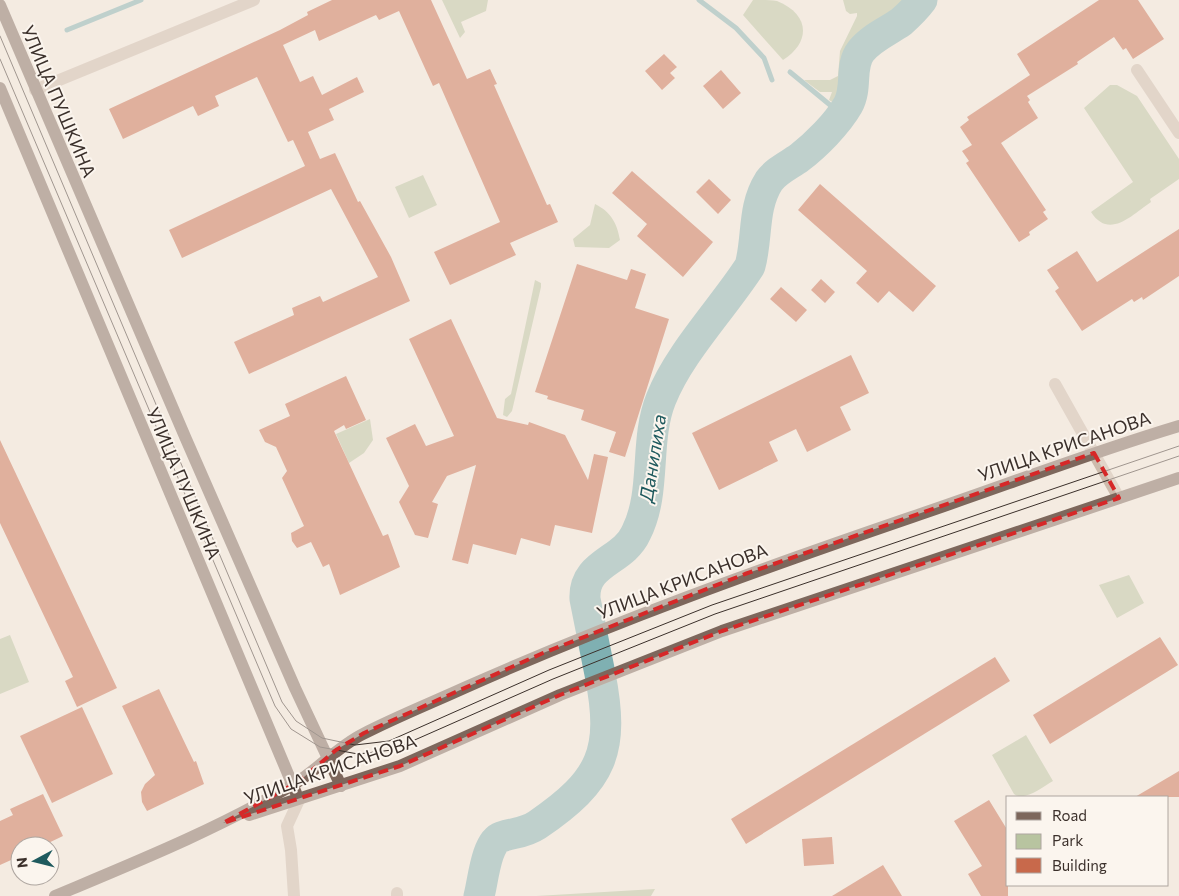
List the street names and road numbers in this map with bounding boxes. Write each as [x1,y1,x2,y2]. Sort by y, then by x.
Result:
street label: УЛИЦА ПУШКИНА [17,22,101,180]
street label: УЛИЦА ПУШКИНА [142,404,226,562]
street label: УЛИЦА КРИСАНОВА [975,406,1153,486]
street label: УЛИЦА КРИСАНОВА [594,538,770,624]
street label: УЛИЦА КРИСАНОВА [241,729,419,809]

